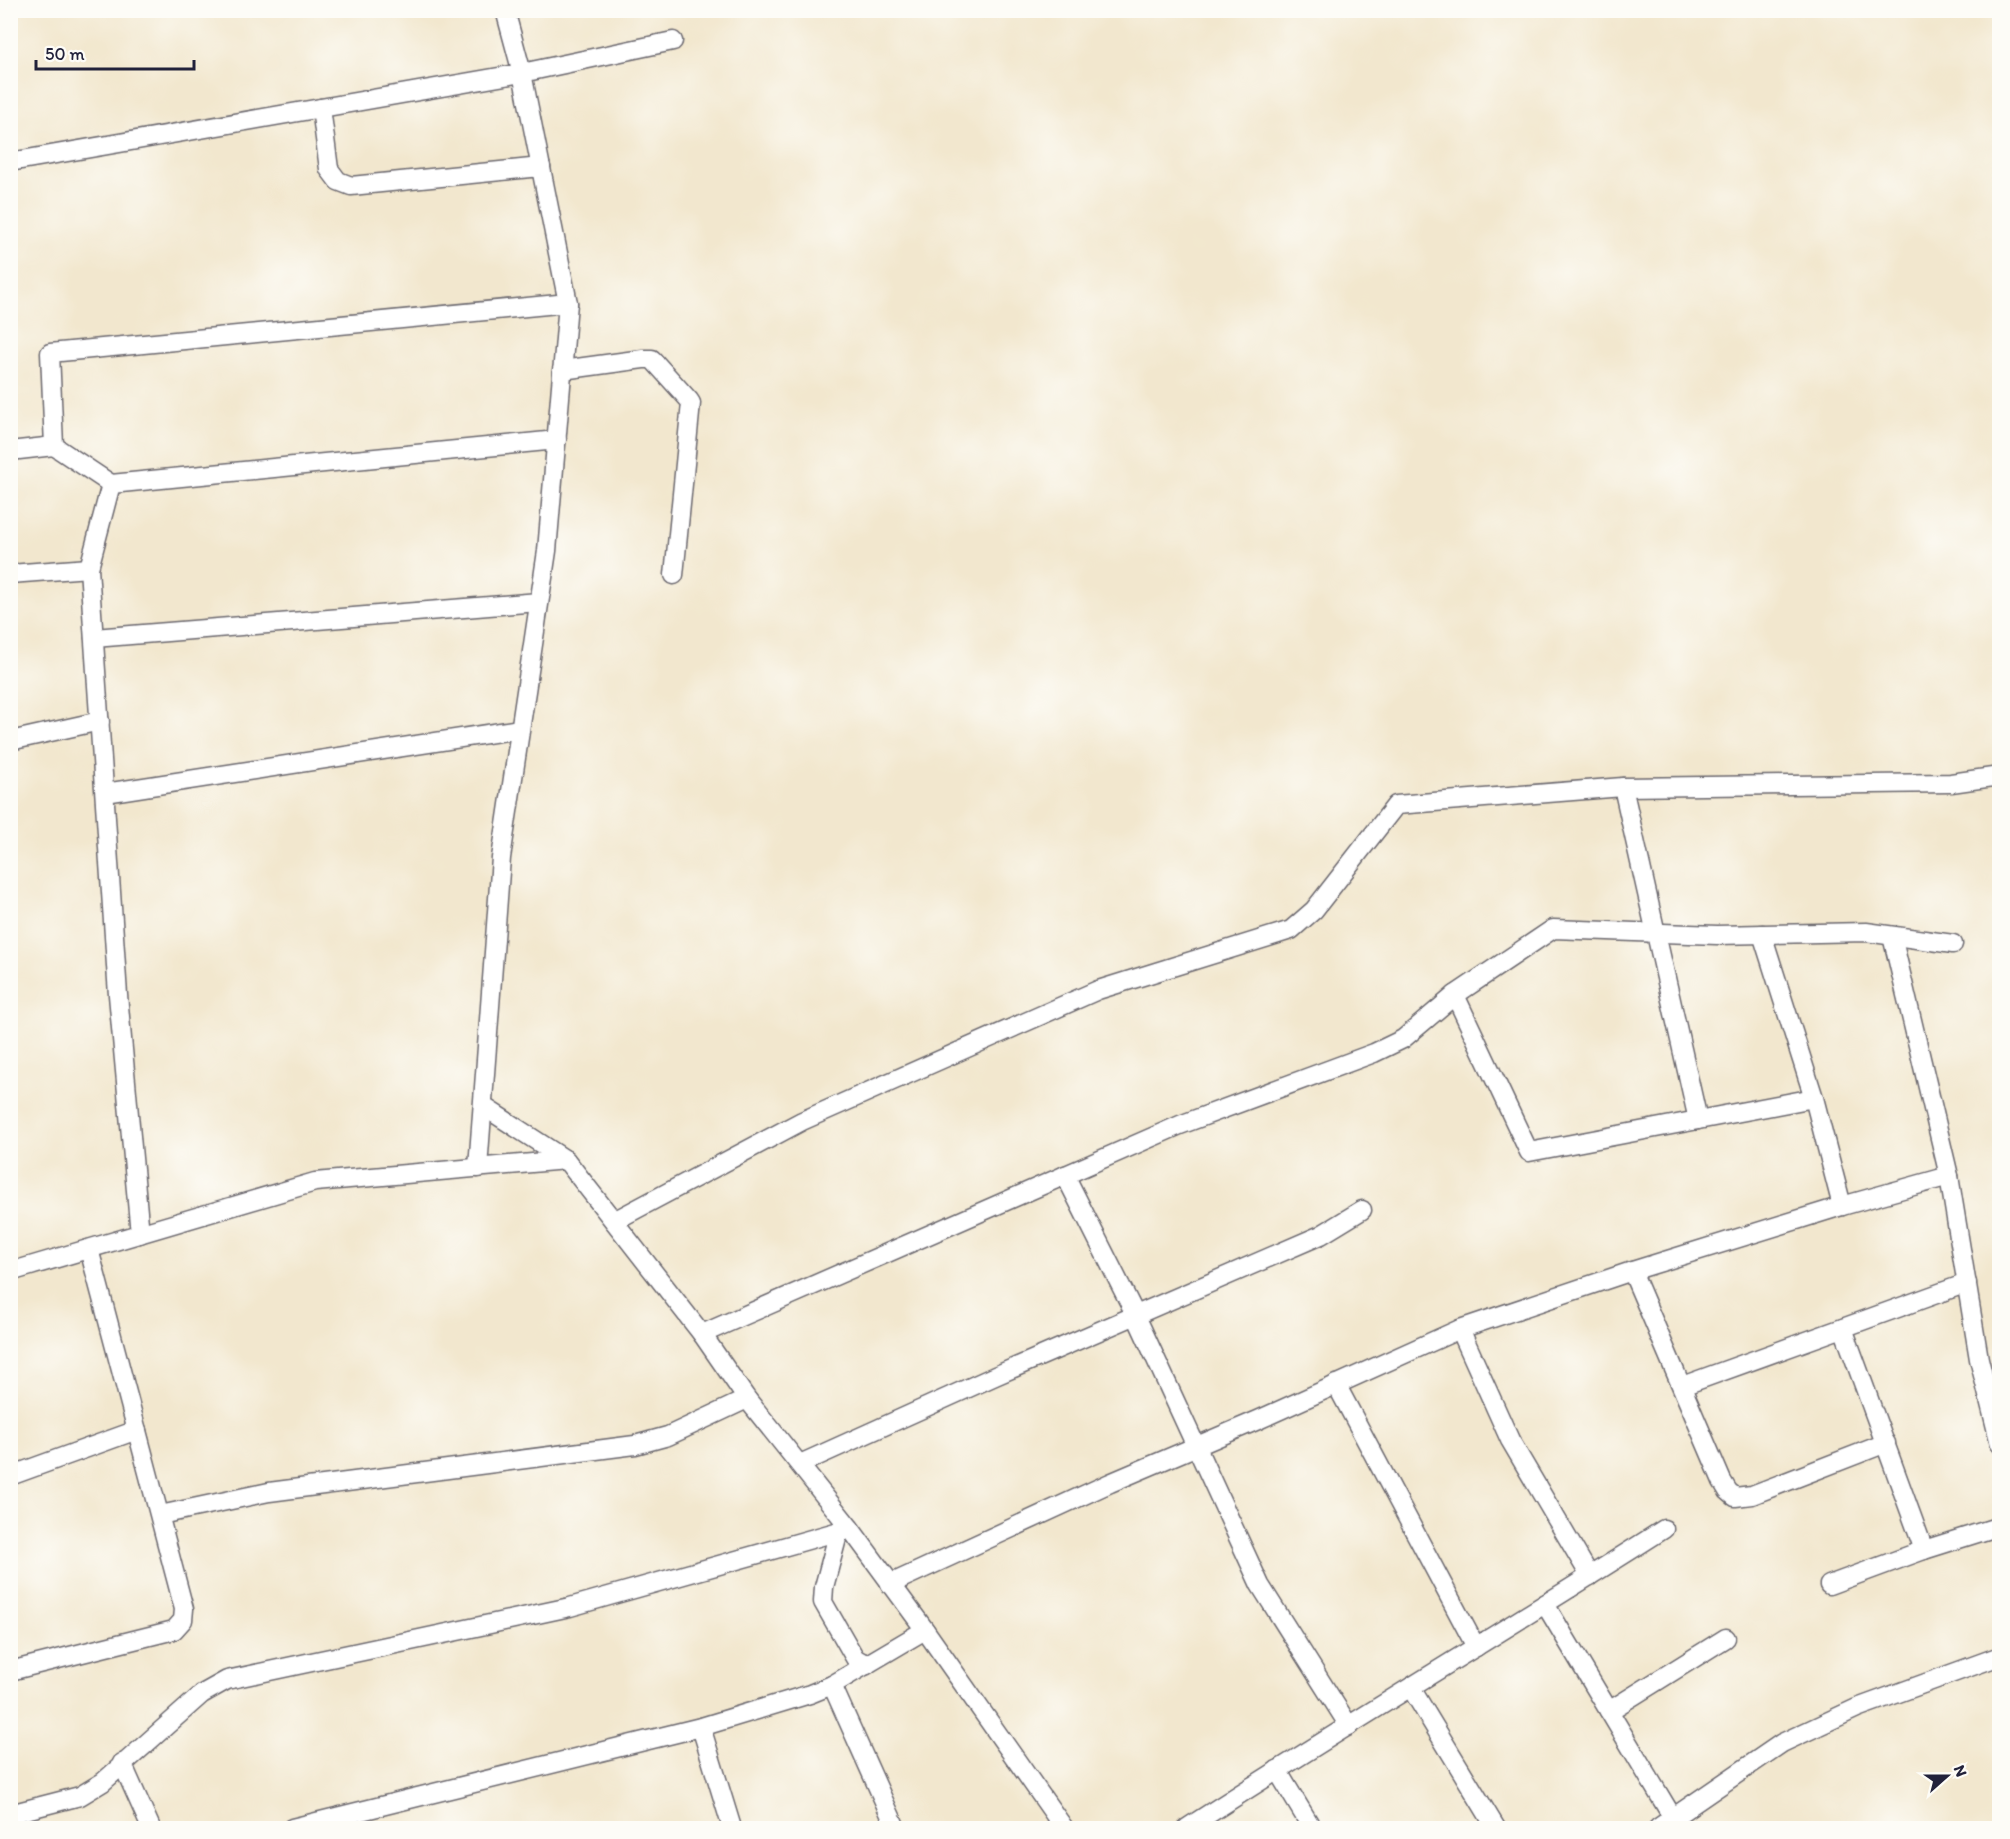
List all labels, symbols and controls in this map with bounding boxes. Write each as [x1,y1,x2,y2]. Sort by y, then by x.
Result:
scale bar [36,33,194,71]
text: 50 m [45,43,85,65]
north arrow [1917,1746,1977,1806]
text: N [1950,1762,1971,1779]

